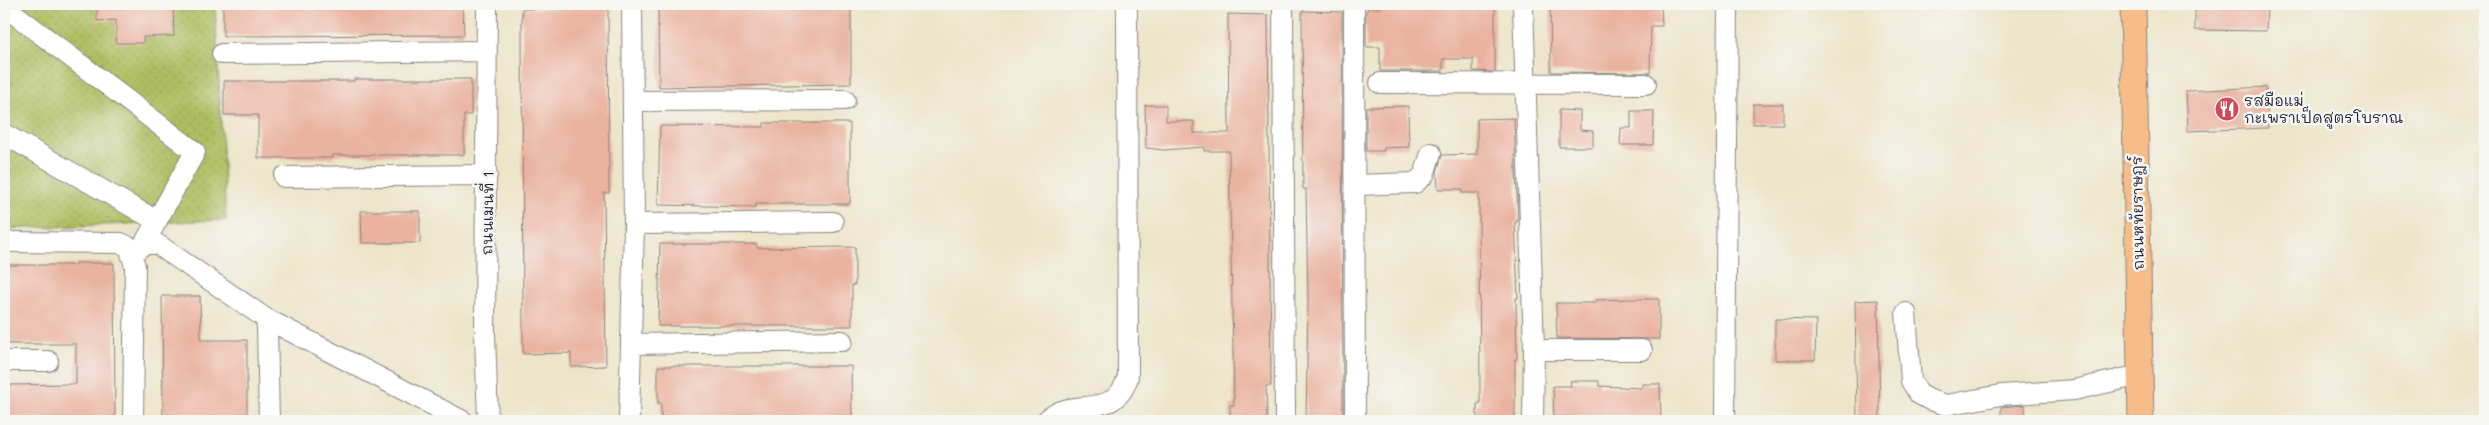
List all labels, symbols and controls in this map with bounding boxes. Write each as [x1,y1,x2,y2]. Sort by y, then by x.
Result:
place label: รสมือแม่ กะเพราเป็ดสูตรโบราณ [2244,90,2403,129]
restaurant icon: รสมือแม่ กะเพราเป็ดสูตรโบราณ [2214,96,2240,122]
street label: ถนนหทัยราษฎร์ [2126,156,2149,270]
street label: ถนนเมนที่ 1 [471,171,498,255]

